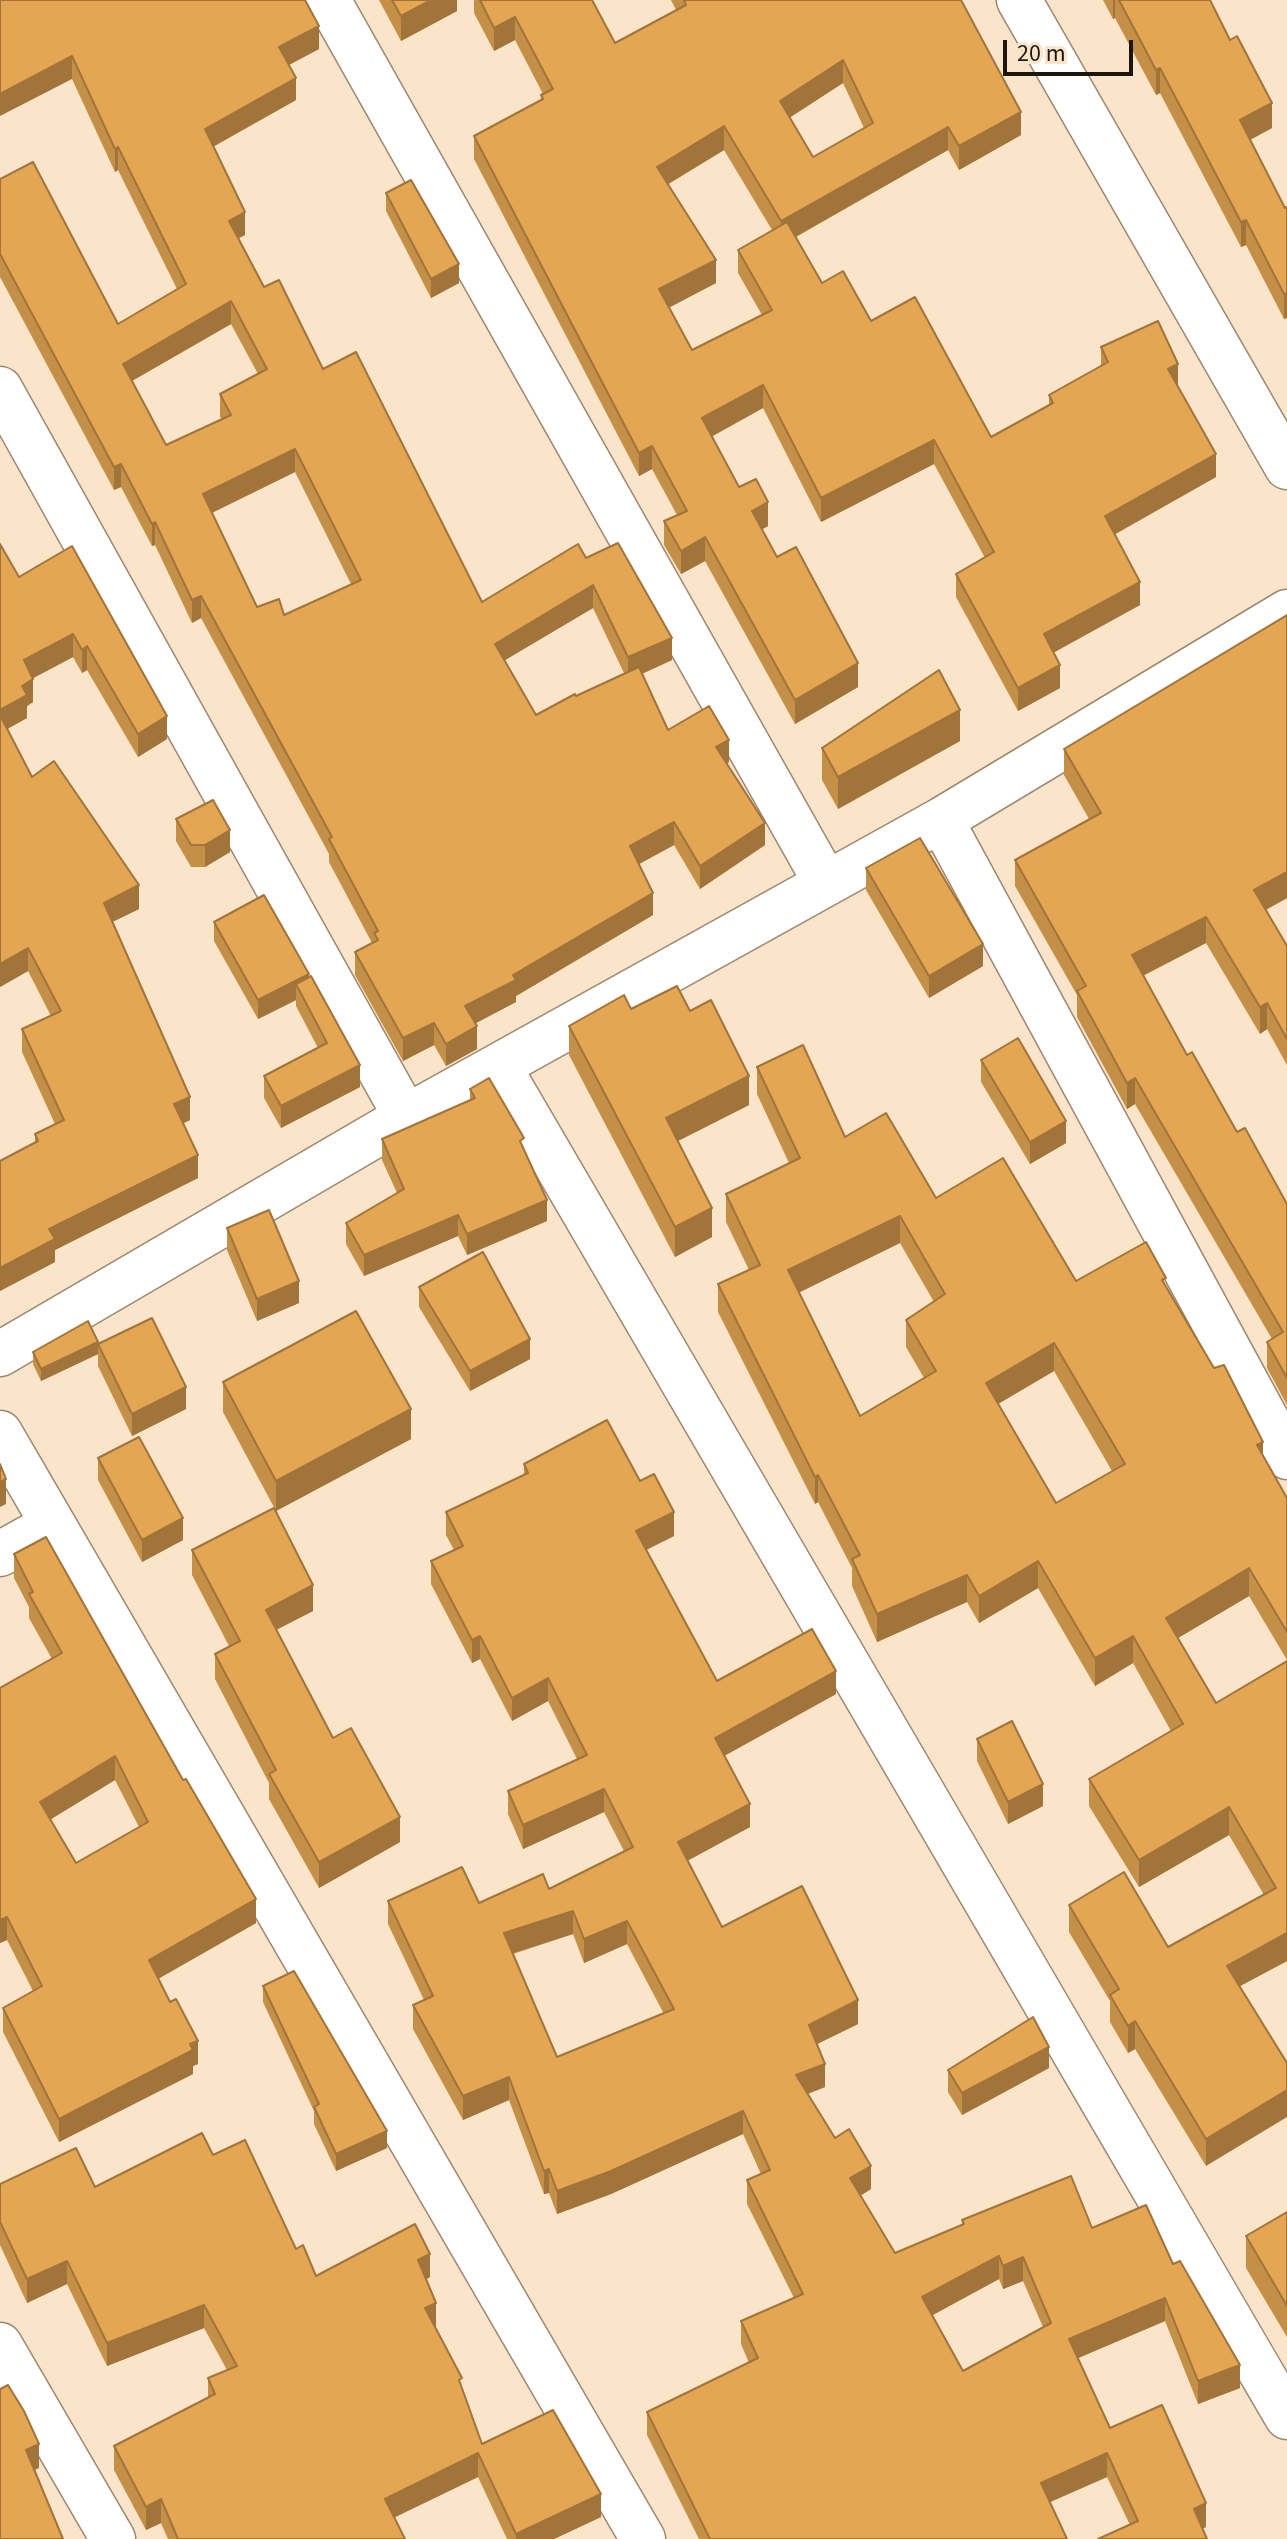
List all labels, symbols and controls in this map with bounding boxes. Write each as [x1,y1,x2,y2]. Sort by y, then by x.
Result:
scale bar [1007,24,1137,74]
text: 20 m [1017,36,1066,71]

